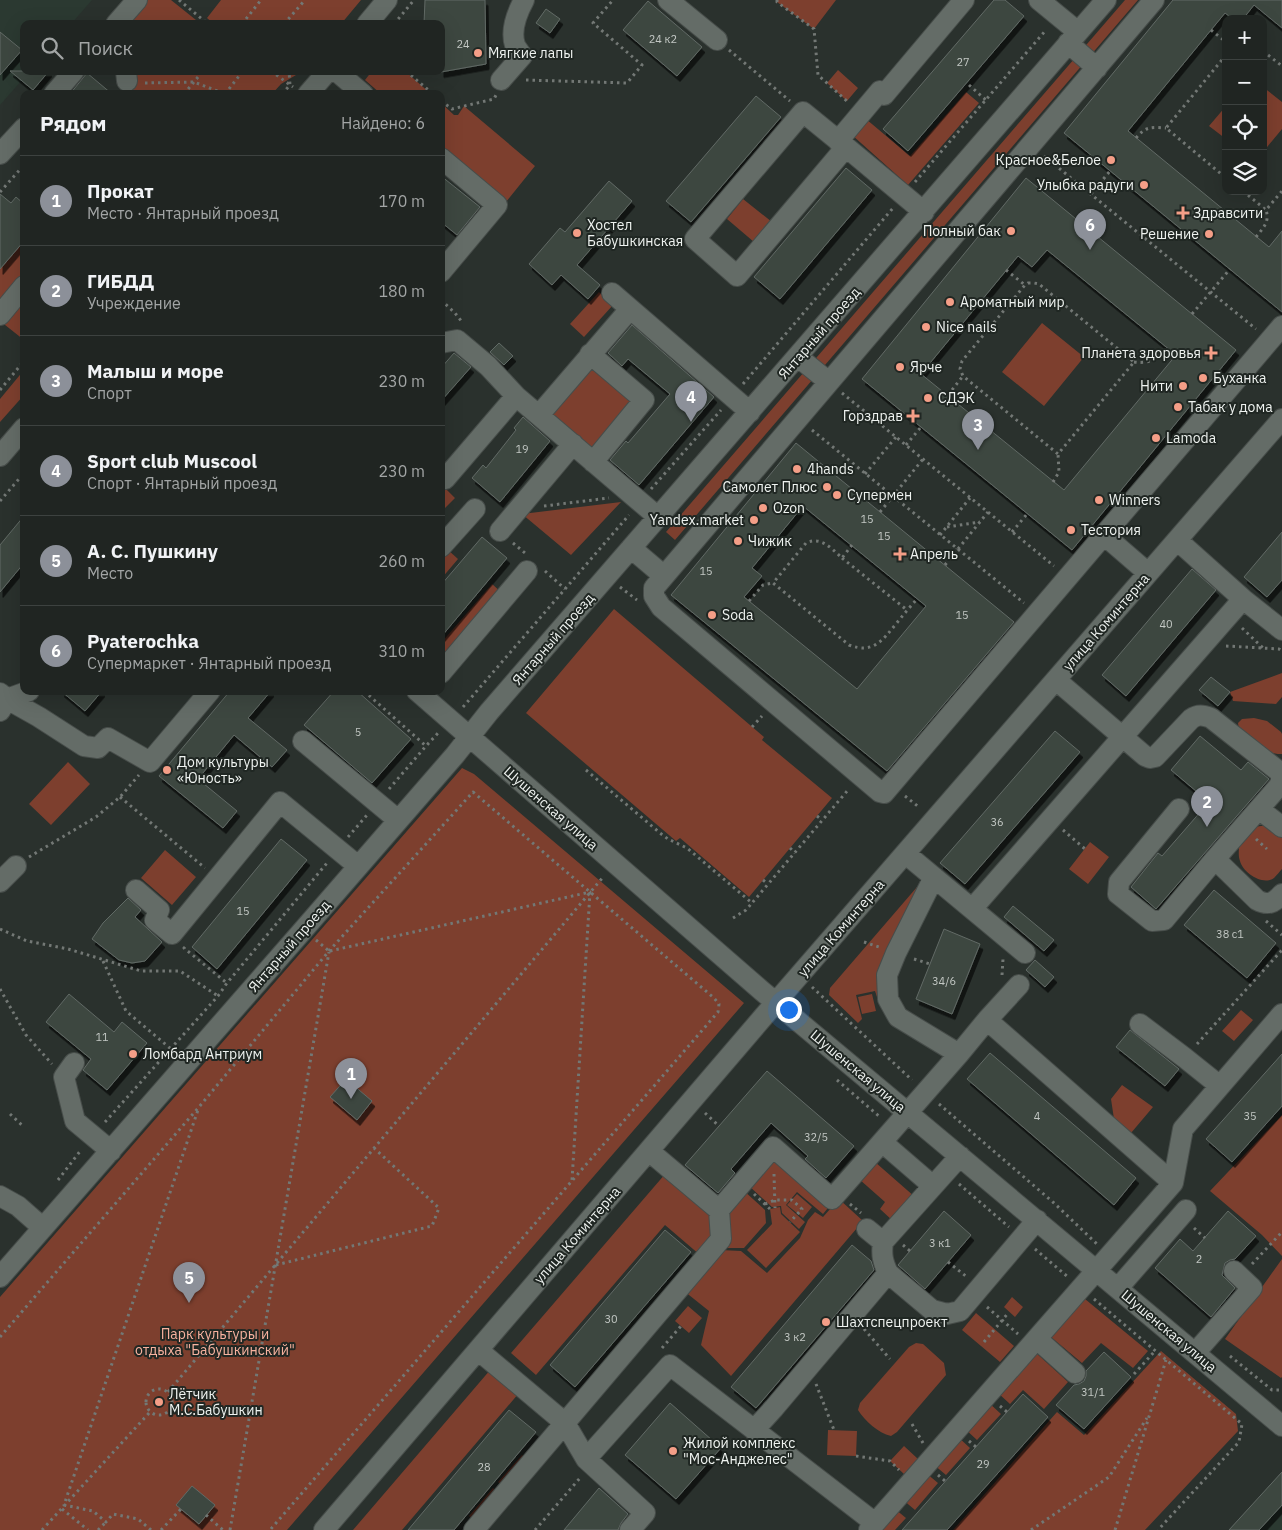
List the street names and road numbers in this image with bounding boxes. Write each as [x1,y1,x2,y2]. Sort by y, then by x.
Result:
street label: Янтарный проезд [774,283,864,383]
street label: улица Коминтерна [1059,569,1153,674]
street label: Янтарный проезд [508,589,598,689]
street label: Шушенская улица [500,762,602,854]
street label: улица Коминтерна [794,875,888,980]
street label: Янтарный проезд [244,896,334,996]
street label: Шушенская улица [807,1026,910,1117]
street label: улица Коминтерна [530,1182,624,1287]
street label: Шушенская улица [1118,1286,1221,1377]

